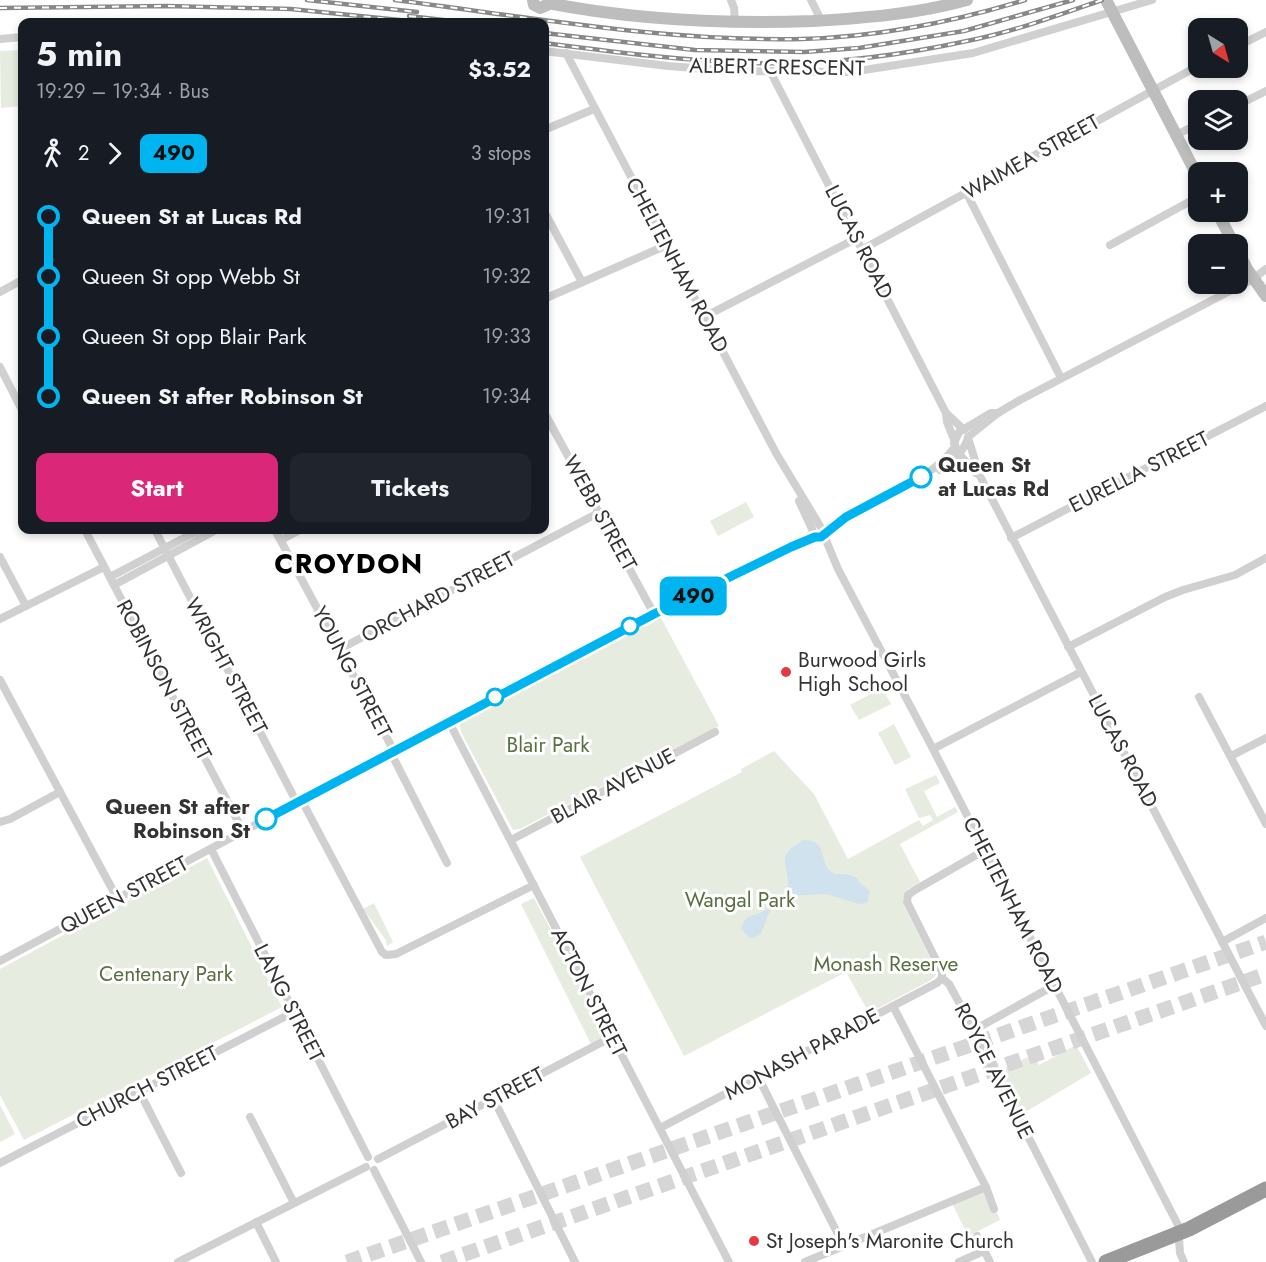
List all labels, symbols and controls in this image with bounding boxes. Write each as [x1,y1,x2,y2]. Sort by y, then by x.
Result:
north arrow [1188,18,1248,78]
map controls [1188,18,1248,294]
text: 5 min [36,31,122,78]
street label: ALBERT CRESCENT [689,50,865,84]
text: $3.52 [468,53,531,85]
text: 19:29 – 19:34 · Bus [36,77,209,106]
button: layers [1188,90,1248,150]
street label: WAIMEA STREET [957,107,1105,207]
icon: walk [36,137,69,170]
icon: forward [98,137,131,170]
text: 490 [152,138,195,168]
text: 2 [78,139,89,168]
text: 3 stops [471,139,531,168]
button: + [1188,162,1248,222]
street label: CHELTENHAM ROAD [618,172,736,358]
street label: LUCAS ROAD [817,180,901,304]
text: Queen St at Lucas Rd [82,200,302,232]
text: 19:31 [485,202,531,231]
button: − [1188,234,1248,294]
text: Queen St opp Webb St [82,260,300,292]
text: 19:32 [482,262,531,291]
text: Queen St opp Blair Park [82,320,306,352]
text: 19:33 [483,322,531,351]
text: Queen St after Robinson St [82,380,363,412]
text: 19:34 [482,382,531,411]
street label: EURELLA STREET [1064,424,1214,520]
street label: WEBB STREET [556,450,644,576]
place label: Queen St at Lucas Rd [938,450,1049,504]
button: Start [36,453,278,522]
button: Tickets [290,453,531,522]
marker: Queen St at Lucas Rd [910,466,932,488]
district label: CROYDON [274,544,424,583]
street label: ORCHARD STREET [356,544,520,650]
line badge: 490 [658,576,728,616]
text: 490 [672,581,714,611]
street label: WRIGHT STREET [177,592,275,740]
street label: ROBINSON STREET [109,594,219,766]
street label: YOUNG STREET [305,601,399,743]
unlabelled marker [621,617,639,635]
place label: Burwood Girls High School [798,645,926,699]
marker: Burwood Girls High School [779,665,793,679]
unlabelled marker [486,688,504,706]
street label: LUCAS ROAD [1081,689,1165,813]
park label: Blair Park [506,730,590,760]
street label: BLAIR AVENUE [545,741,681,831]
place label: Queen St after Robinson St [105,792,250,846]
marker: Queen St after Robinson St [255,808,277,830]
street label: CHELTENHAM ROAD [955,812,1071,998]
street label: QUEEN STREET [55,848,194,941]
park label: Wangal Park [685,885,796,915]
street label: ACTON STREET [544,922,634,1062]
street label: LANG STREET [246,939,332,1067]
park label: Monash Reserve [814,949,959,979]
park label: Centenary Park [99,959,234,989]
street label: ROYCE AVENUE [947,998,1041,1144]
street label: MONASH PARADE [719,1000,885,1108]
street label: CHURCH STREET [71,1038,223,1136]
street label: BAY STREET [440,1059,550,1137]
place label: St Joseph's Maronite Church [766,1226,1014,1256]
marker: St Joseph's Maronite Church [747,1234,761,1248]

